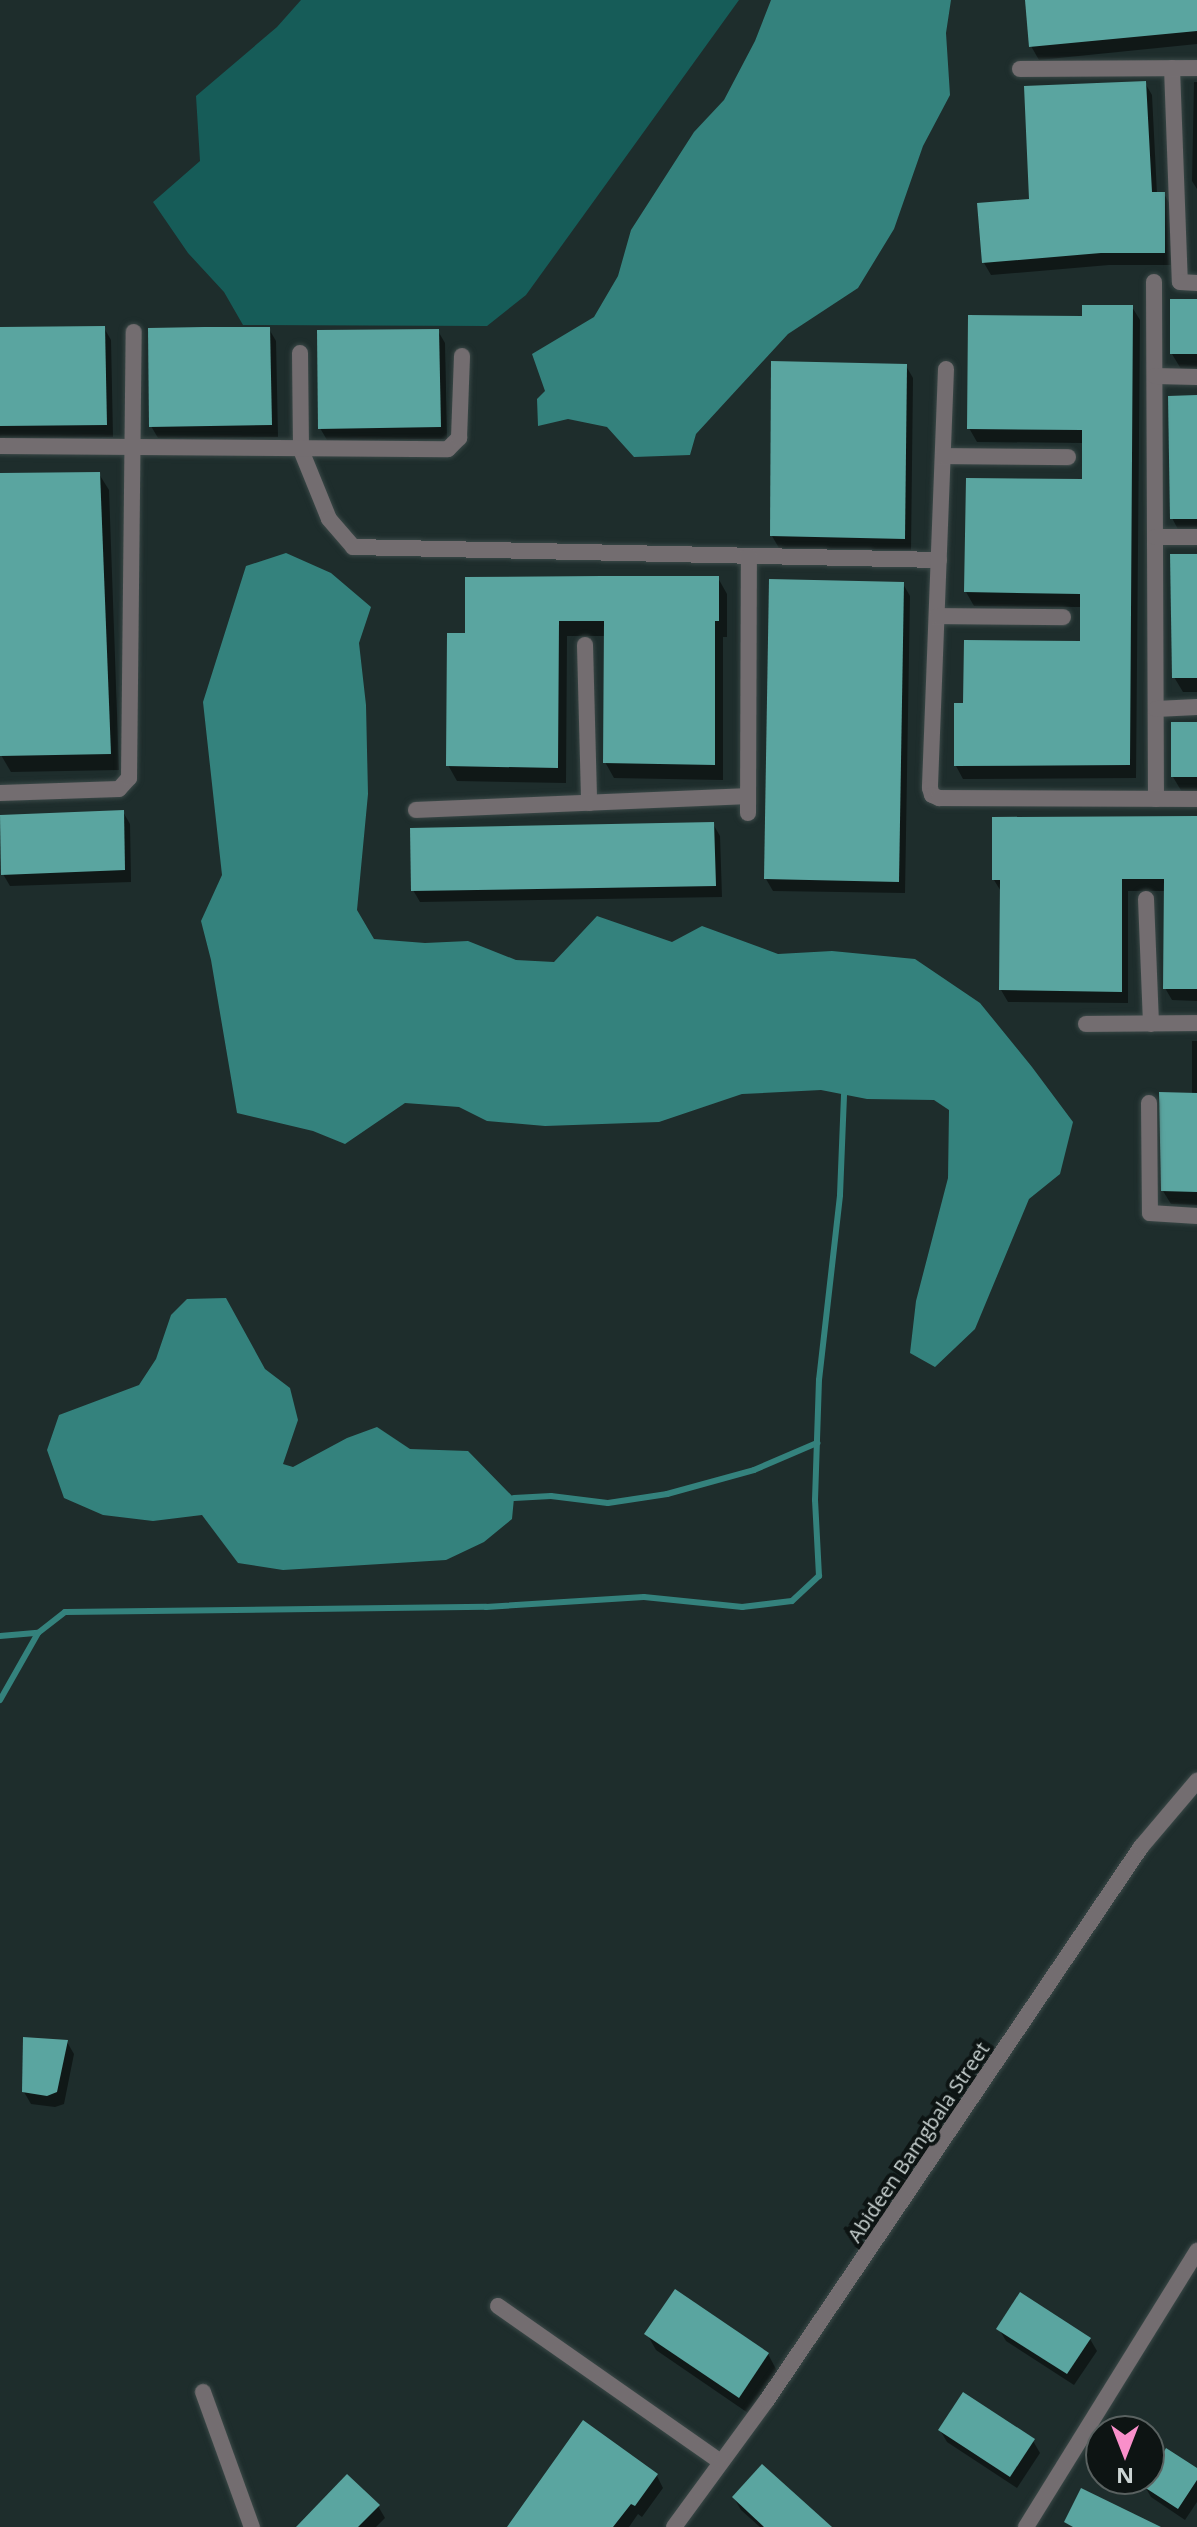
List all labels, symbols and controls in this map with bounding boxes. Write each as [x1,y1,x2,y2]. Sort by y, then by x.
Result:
street label: Abideen Bamgbala Street [842,2037,994,2247]
north arrow [1085,2415,1165,2495]
text: N [1116,2462,1134,2492]

